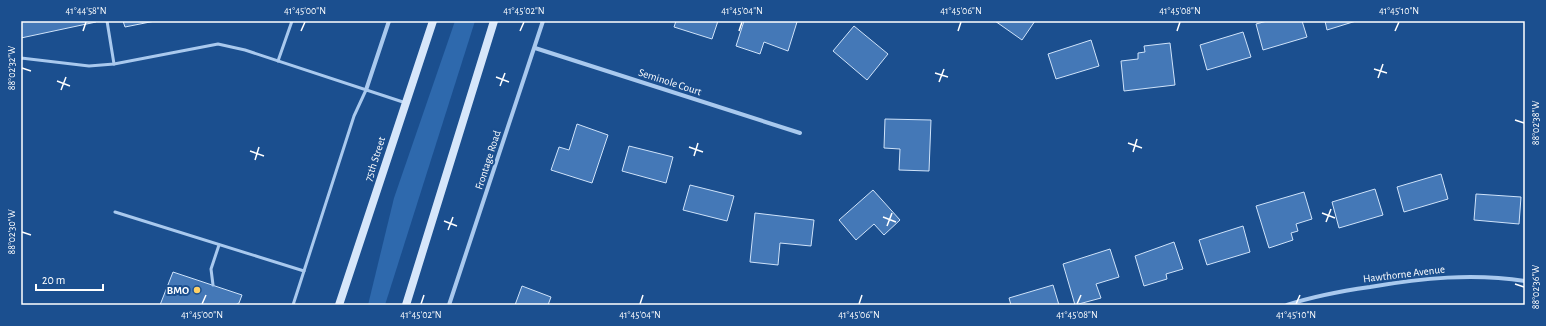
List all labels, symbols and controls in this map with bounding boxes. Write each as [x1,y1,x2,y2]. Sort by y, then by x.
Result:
text: 41°44'58"N [65,6,107,16]
text: 41°45'00"N [284,6,326,16]
text: 41°45'02"N [503,6,545,16]
text: 41°45'04"N [721,6,763,16]
text: 41°45'06"N [940,6,982,16]
text: 41°45'08"N [1159,6,1201,16]
text: 41°45'10"N [1379,6,1419,16]
text: 88°02'32"W [7,46,17,90]
street label: Seminole Court [637,67,703,98]
text: 88°02'38"W [1531,101,1541,145]
street label: Frontage Road [473,129,503,191]
street label: 75th Street [363,135,388,183]
text: 88°02'30"W [7,209,17,255]
street label: Hawthorne Avenue [1362,264,1446,284]
text: 88°02'36"W [1531,265,1541,309]
scale bar [36,266,103,292]
text: 20 m [42,274,65,286]
place label: BMO [167,285,189,296]
marker: BMO [192,285,202,295]
text: 41°45'00"N [181,310,223,320]
text: 41°45'02"N [400,310,442,320]
text: 41°45'04"N [619,310,661,320]
text: 41°45'06"N [838,310,880,320]
text: 41°45'08"N [1056,310,1098,320]
text: 41°45'10"N [1276,310,1316,320]

